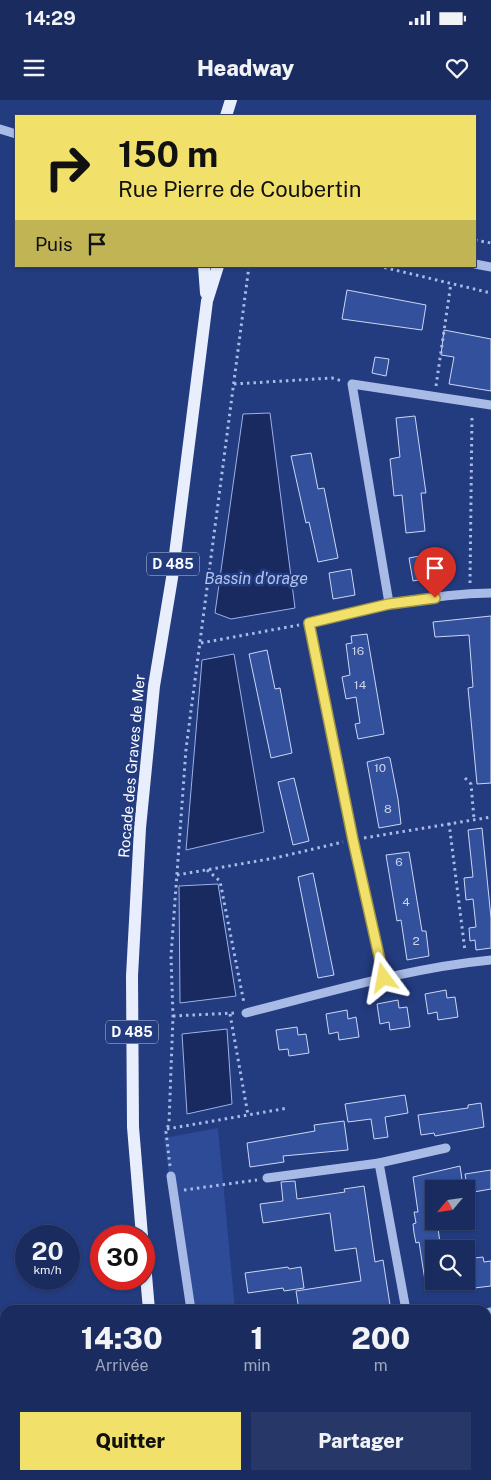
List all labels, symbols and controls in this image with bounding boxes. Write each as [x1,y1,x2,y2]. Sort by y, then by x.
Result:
text: 14:29 [25,7,76,29]
icon: menu [20,54,48,82]
icon: heart [443,54,471,82]
text: Headway [197,55,294,81]
text: 150 m [118,134,218,175]
icon: right [35,135,100,200]
text: Rue Pierre de Coubertin [118,176,361,202]
icon: arrive [83,230,111,258]
text: Puis [35,233,73,255]
pin [414,547,456,598]
road number: D 485 [147,552,199,576]
icon: arrive [421,554,449,582]
water label: Bassin d'orage [204,569,308,588]
house number: 16 [352,644,364,658]
street label: Rocade des Graves de Mer [115,673,148,858]
house number: 14 [354,678,367,692]
house number: 10 [374,761,386,775]
house number: 8 [384,802,392,816]
house number: 6 [395,855,403,869]
house number: 4 [402,895,410,909]
house number: 2 [412,934,420,948]
position arrow [357,951,409,1003]
road number: D 485 [106,1020,158,1044]
north arrow [425,1180,475,1230]
map controls [425,1180,475,1290]
speed limit sign: 30 [90,1225,155,1290]
text: 20 [32,1236,64,1266]
button: search [425,1240,475,1290]
text: km/h [33,1263,62,1277]
text: 14:30 [81,1320,163,1356]
text: 1 [250,1320,264,1356]
text: 200 [351,1320,410,1356]
text: Arrivée [95,1356,149,1375]
text: min [243,1356,271,1375]
text: m [374,1356,388,1375]
button: Quitter [20,1412,241,1470]
button: Partager [251,1412,471,1470]

